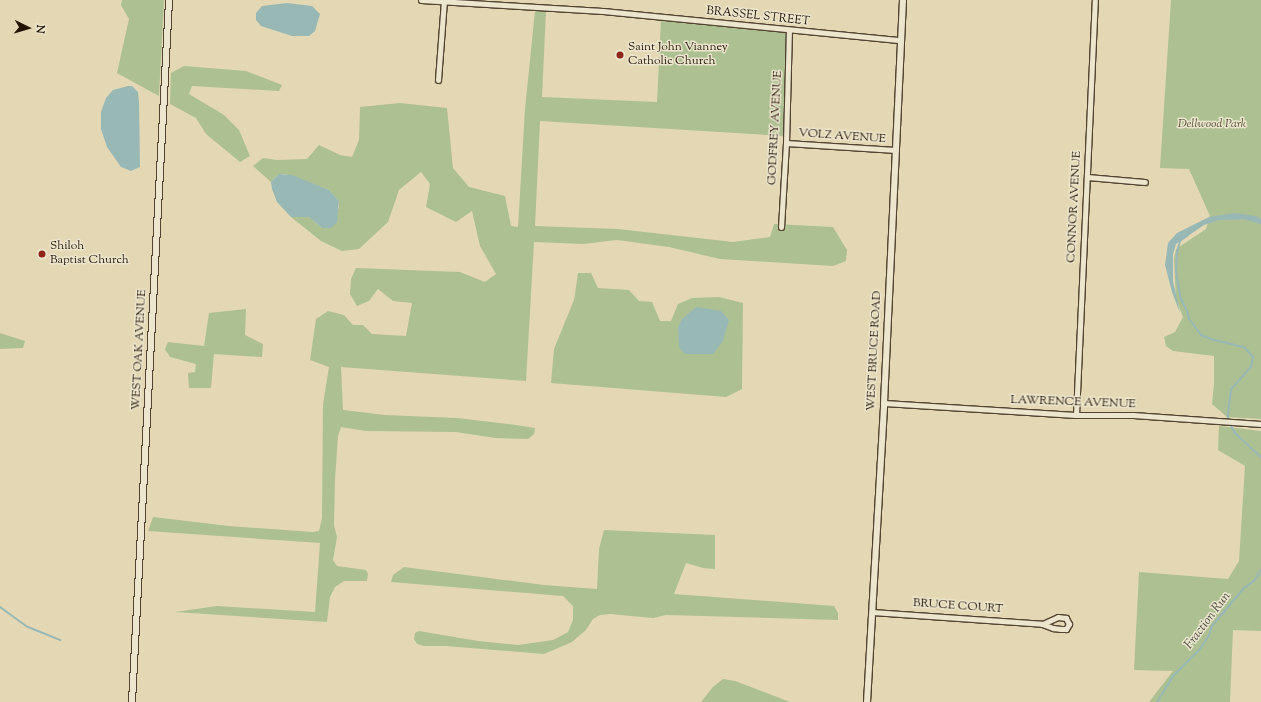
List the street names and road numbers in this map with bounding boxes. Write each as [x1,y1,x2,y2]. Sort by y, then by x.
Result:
street label: BRASSEL STREET [705,4,811,30]
street label: GODFREY AVENUE [766,70,786,186]
street label: VOLZ AVENUE [798,127,886,147]
street label: CONNOR AVENUE [1065,151,1085,263]
street label: WEST OAK AVENUE [130,289,150,411]
street label: WEST BRUCE ROAD [865,290,885,412]
street label: LAWRENCE AVENUE [1010,394,1136,412]
street label: BRUCE COURT [912,597,1004,617]

